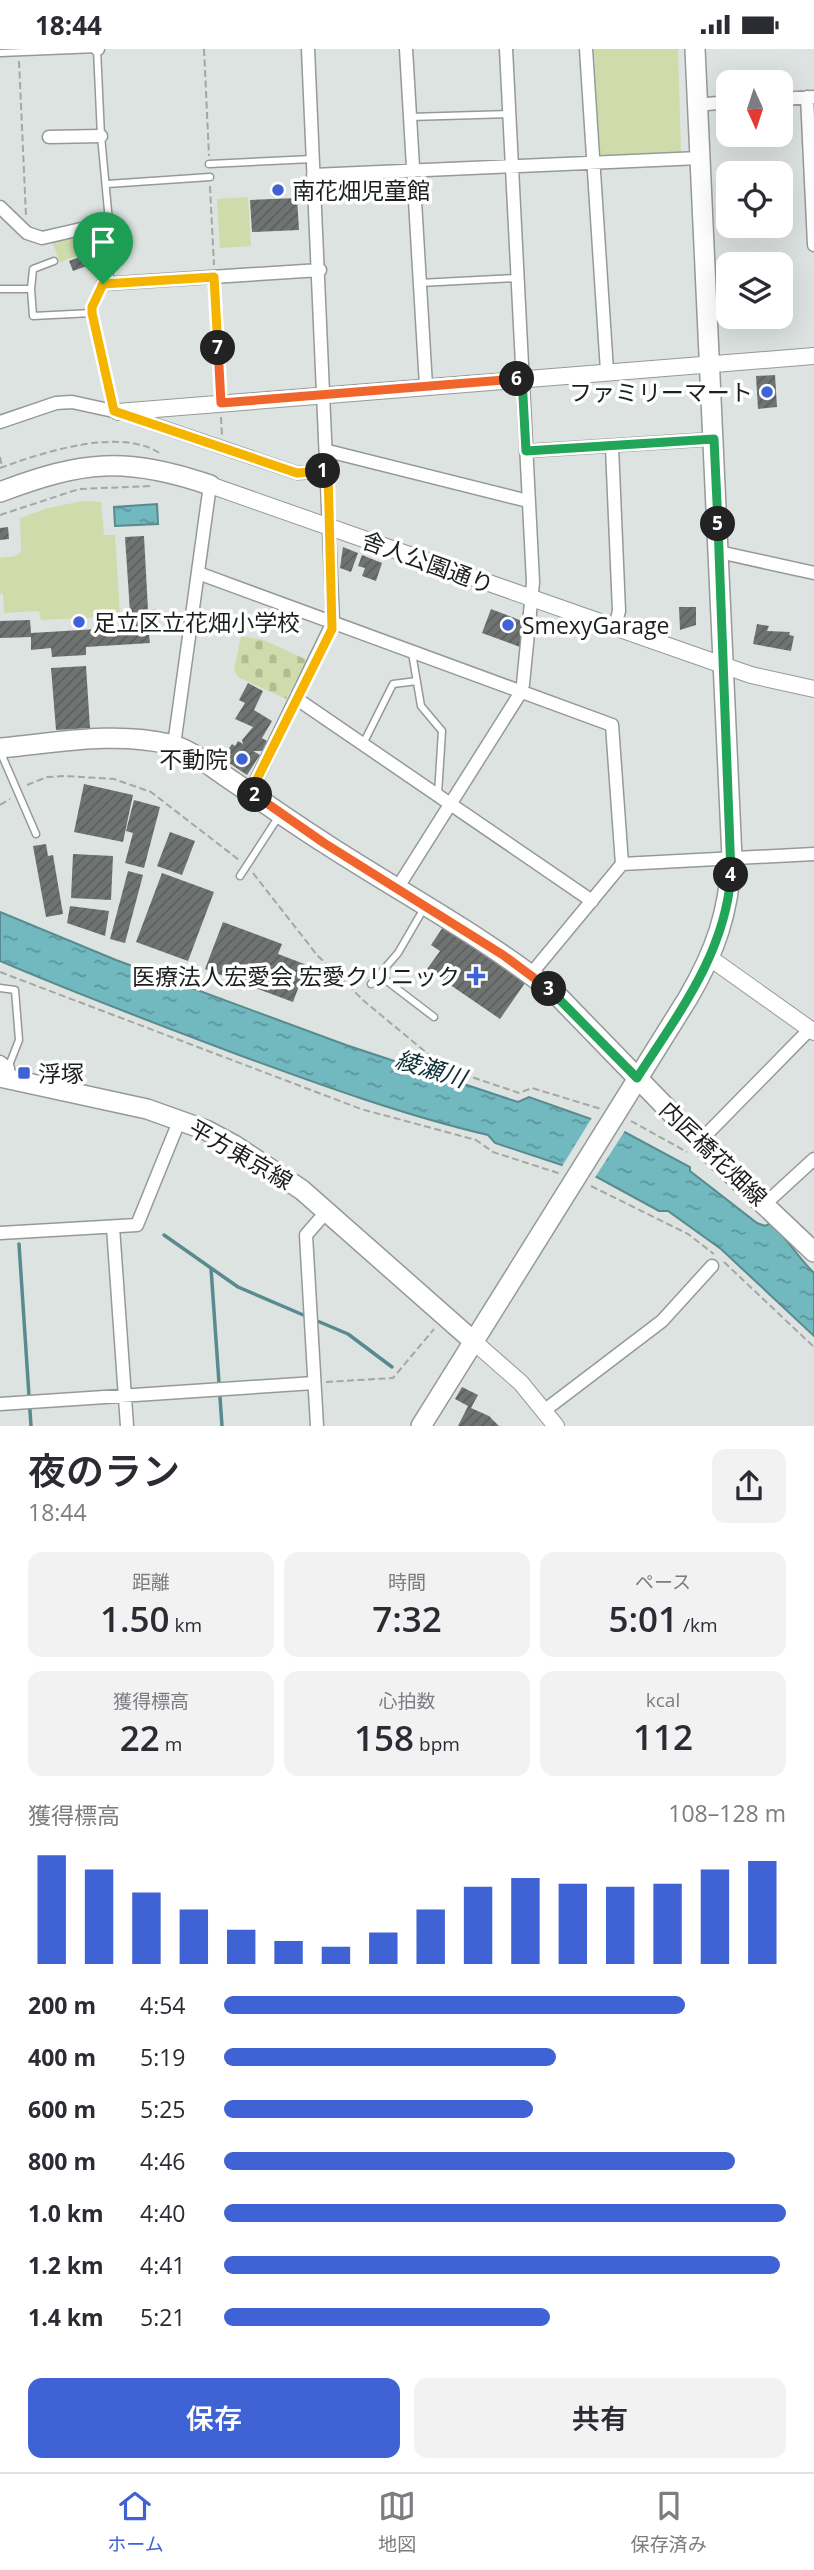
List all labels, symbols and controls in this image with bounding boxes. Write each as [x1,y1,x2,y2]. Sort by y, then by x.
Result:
text: 18:44 [35,7,102,43]
north arrow [716,70,793,147]
map controls [716,70,793,329]
button: locate [716,161,793,238]
place label: 南花畑児童館 [292,174,430,206]
marker: 南花畑児童館 [270,182,286,198]
pin [73,212,133,284]
icon: arrive [84,223,122,261]
button: layers [716,252,793,329]
pin: 7 [200,331,235,365]
text: 7 [212,334,223,360]
pin: 6 [500,361,534,397]
text: 6 [511,365,522,391]
place label: ファミリーマート [569,376,753,408]
marker: ファミリーマート [759,384,775,400]
pin: 1 [306,453,340,489]
text: 1 [317,457,328,483]
pin: 5 [700,507,736,541]
text: 5 [712,510,723,536]
street label: 舎人公園通り [358,523,498,601]
place label: 足立区立花畑小学校 [93,606,300,638]
place label: SmexyGarage [522,609,669,641]
marker: 足立区立花畑小学校 [71,614,87,630]
marker: SmexyGarage [500,617,516,633]
place label: 不動院 [159,743,228,775]
marker: 不動院 [234,751,250,767]
pin: 2 [238,777,272,813]
text: 2 [249,781,260,807]
pin: 4 [714,857,748,893]
text: 4 [725,861,736,887]
place label: 医療法人宏愛会 宏愛クリニック [132,960,460,992]
marker: 医療法人宏愛会 宏愛クリニック [466,966,486,986]
pin: 3 [532,971,566,1007]
text: 3 [543,975,554,1001]
water label: 綾瀬川 [392,1042,473,1095]
place label: 浮塚 [38,1057,84,1089]
marker: 浮塚 [16,1065,32,1081]
street label: 内匠橋花畑線 [653,1094,775,1212]
street label: 平方東京線 [183,1111,299,1197]
text: 夜のラン [28,1444,180,1496]
button: share [712,1449,786,1523]
text: 18:44 [28,1496,87,1528]
text: 距離 [132,1569,170,1595]
text: 時間 [388,1569,426,1595]
text: ペース [635,1569,691,1595]
text: 1.50 [100,1595,170,1642]
text: 7:32 [372,1595,442,1642]
text: 5:01 [608,1595,678,1642]
text: km [170,1612,202,1638]
text: /km [678,1612,718,1638]
text: kcal [646,1687,680,1713]
text: 獲得標高 [113,1688,189,1714]
text: 心拍数 [378,1688,436,1714]
text: 112 [633,1713,693,1760]
text: 22 [120,1714,160,1761]
text: 158 [354,1714,414,1761]
text: m [160,1731,182,1757]
text: bpm [414,1731,460,1757]
text: 108–128 m [668,1797,786,1829]
text: 獲得標高 [28,1799,120,1831]
text: 200 m [28,1989,96,2021]
text: 4:54 [140,1989,186,2021]
text: 400 m [28,2041,96,2073]
text: 5:19 [140,2041,186,2073]
text: 600 m [28,2093,96,2125]
text: 5:25 [140,2093,186,2125]
text: 800 m [28,2145,96,2177]
text: 4:46 [140,2145,186,2177]
text: 1.0 km [28,2197,104,2229]
text: 4:40 [140,2197,186,2229]
text: 1.2 km [28,2249,104,2281]
text: 4:41 [140,2249,186,2281]
text: 1.4 km [28,2301,104,2333]
text: 5:21 [140,2301,186,2333]
button: 保存 [28,2378,400,2458]
button: 共有 [414,2378,786,2458]
tab: ホーム [107,2487,164,2557]
tab: 地図 [378,2487,416,2557]
tab: 保存済み [631,2487,707,2557]

